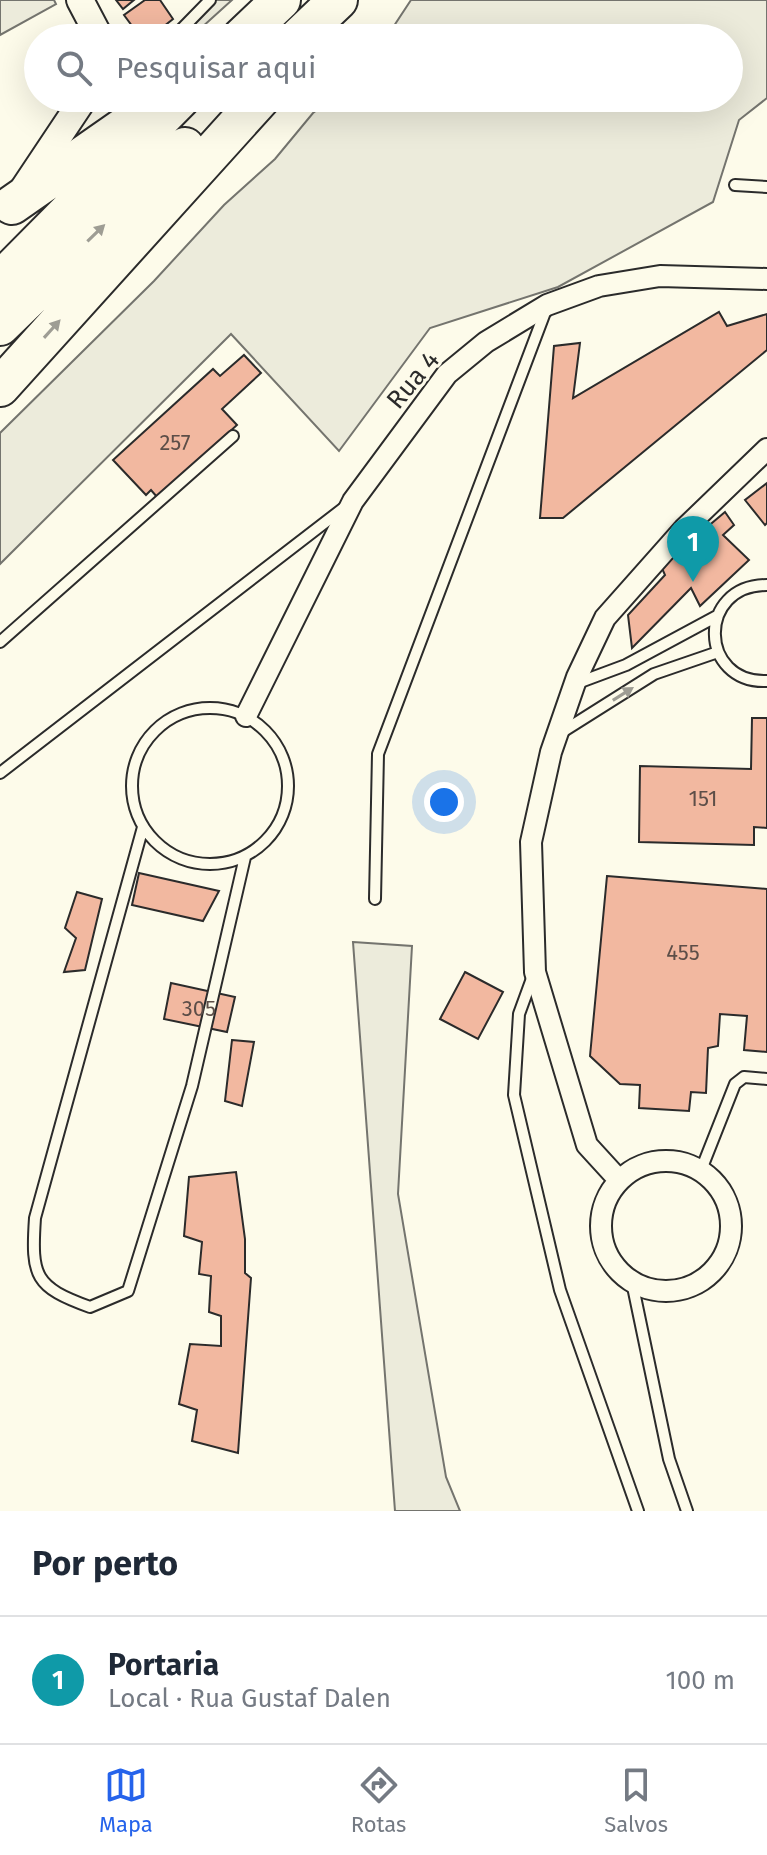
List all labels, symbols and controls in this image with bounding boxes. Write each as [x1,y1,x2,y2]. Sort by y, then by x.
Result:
search box [24,24,743,112]
icon: search [52,46,96,90]
text: Pesquisar aqui [116,50,317,86]
one-way arrow [87,224,106,242]
one-way arrow [43,320,61,339]
street label: Rua 4 [380,345,446,415]
house number: 257 [159,429,191,456]
pin: 1 [667,516,719,582]
one-way arrow [612,687,633,702]
your location [424,782,464,822]
house number: 151 [689,785,717,812]
house number: 455 [666,939,700,966]
house number: 305 [182,995,216,1022]
text: Por perto [32,1543,178,1584]
text: Portaria [108,1647,219,1683]
text: 1 [52,1665,64,1696]
text: 100 m [666,1665,735,1696]
text: Local · Rua Gustaf Dalen [108,1683,391,1714]
tab: Mapa [99,1763,153,1838]
tab: Rotas [351,1763,406,1838]
tab: Salvos [604,1763,668,1838]

